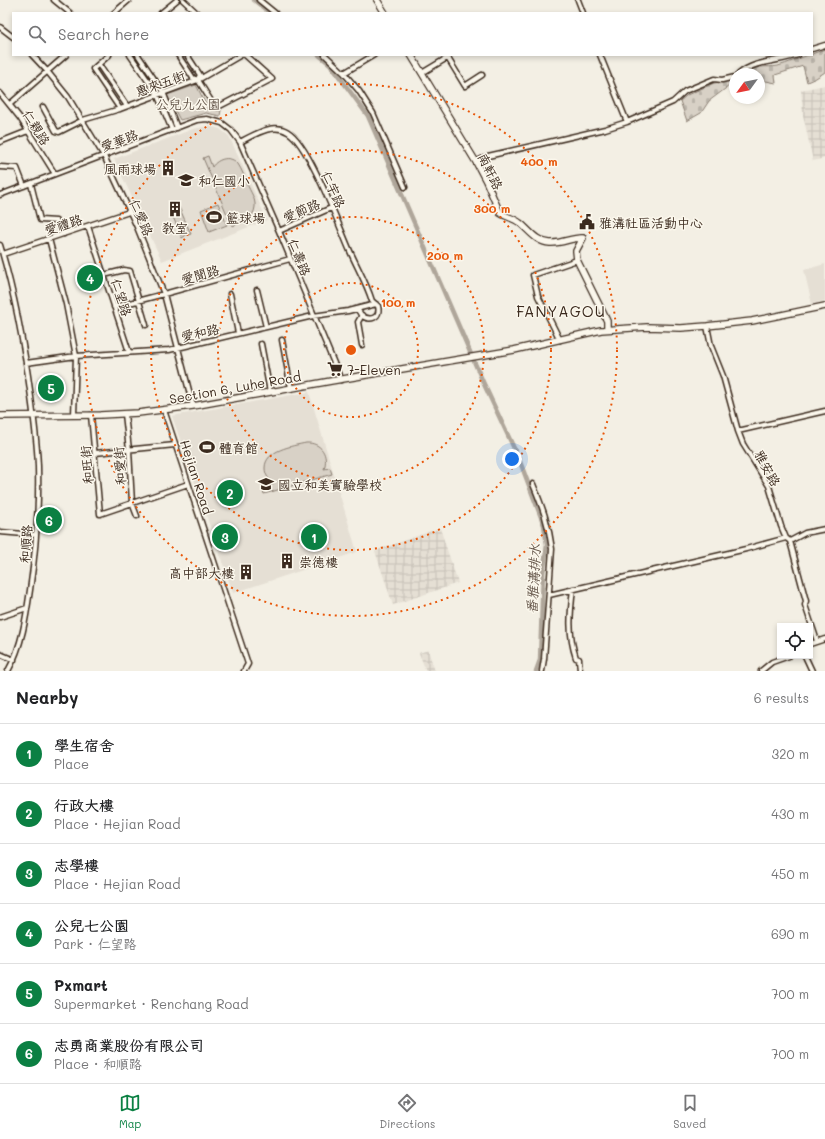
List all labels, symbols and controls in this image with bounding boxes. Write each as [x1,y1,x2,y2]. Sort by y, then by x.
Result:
search box [12,12,813,56]
icon: search [26,23,48,45]
text: Search here [58,24,149,44]
street label: 惠來五街 [133,66,187,100]
north arrow [729,68,765,104]
park label: 公兒九公園 [155,95,221,112]
street label: 仁親路 [19,106,55,148]
street label: 愛華路 [98,125,140,155]
street label: 南軒路 [475,150,507,192]
text: 400 m [521,153,557,169]
building icon: 風雨球場 [159,159,177,177]
place label: 風雨球場 [104,160,156,177]
street label: 仁宇路 [318,168,350,210]
school or university icon: 和仁國小 [177,171,195,189]
place label: 和仁國小 [198,172,250,189]
street label: 愛節路 [280,195,322,225]
street label: 仁愛路 [126,196,158,238]
building icon: 教室 [166,200,184,218]
text: 300 m [474,200,510,216]
sports icon: 籃球場 [205,208,223,226]
place label: 籃球場 [226,209,265,226]
street label: 愛禮路 [42,210,84,238]
public building icon: 雅溝社區活動中心 [578,213,596,231]
place label: 雅溝社區活動中心 [599,214,703,231]
place label: 教室 [162,219,188,236]
street label: 仁壽路 [285,236,315,278]
text: 200 m [427,247,463,263]
street label: 愛聞路 [179,260,221,288]
pin: 4 [77,263,103,293]
street label: 仁望路 [108,276,136,318]
text: 100 m [381,294,415,310]
district label: FANYAGOU [516,301,606,321]
street label: 愛和路 [179,319,221,345]
centre of rings [344,343,358,357]
supermarket icon: 7-Eleven [326,360,344,378]
place label: 7-Eleven [347,361,401,378]
street label: Section 6, Luhe Road [168,367,302,407]
pin: 5 [38,373,64,403]
street label: Hejian Road [177,438,217,516]
sports icon: 體育館 [198,438,216,456]
place label: 體育館 [219,439,258,456]
street label: 和旺街 [76,445,96,485]
street label: 和愛街 [109,446,129,486]
street label: 雅安路 [751,447,785,489]
your location [502,449,522,469]
school or university icon: 國立和美實驗學校 [257,475,275,493]
place label: 國立和美實驗學校 [278,476,382,493]
pin: 2 [217,478,243,508]
pin: 6 [36,505,62,535]
pin: 3 [212,522,238,552]
pin: 1 [301,522,327,552]
street label: 和順路 [15,524,35,564]
water label: 番雅溝排水 [522,543,544,614]
building icon: 崇德樓 [278,552,296,570]
place label: 崇德樓 [299,553,338,570]
building icon: 高中部大樓 [237,563,255,581]
place label: 高中部大樓 [169,564,234,581]
map controls [777,623,813,659]
button: locate [777,623,813,659]
text: Nearby [16,686,78,708]
text: 6 results [754,689,809,706]
text: 學生宿舍 [54,735,114,755]
text: 1 [26,745,32,762]
text: 320 m [772,745,809,762]
text: Place [54,755,89,772]
text: 行政大樓 [54,795,114,815]
text: 2 [25,805,33,822]
text: 430 m [771,805,809,822]
text: Place · Hejian Road [54,815,181,832]
text: 志學樓 [54,855,99,875]
text: 3 [25,865,33,882]
text: 450 m [771,865,809,882]
text: Place · Hejian Road [54,875,181,892]
text: 公兒七公園 [54,915,129,935]
text: 4 [25,925,33,942]
text: 690 m [771,925,809,942]
text: Park · 仁望路 [54,935,136,952]
text: Pxmart [54,975,108,995]
text: 5 [25,985,33,1002]
text: 700 m [771,985,809,1002]
text: Supermarket · Renchang Road [54,995,249,1012]
text: 志勇商業股份有限公司 [54,1035,204,1055]
text: 6 [25,1045,33,1062]
text: 700 m [771,1045,809,1062]
text: Place · 和順路 [54,1055,142,1072]
tab: Map [119,1092,141,1131]
tab: Directions [379,1092,435,1131]
tab: Saved [673,1092,706,1131]

